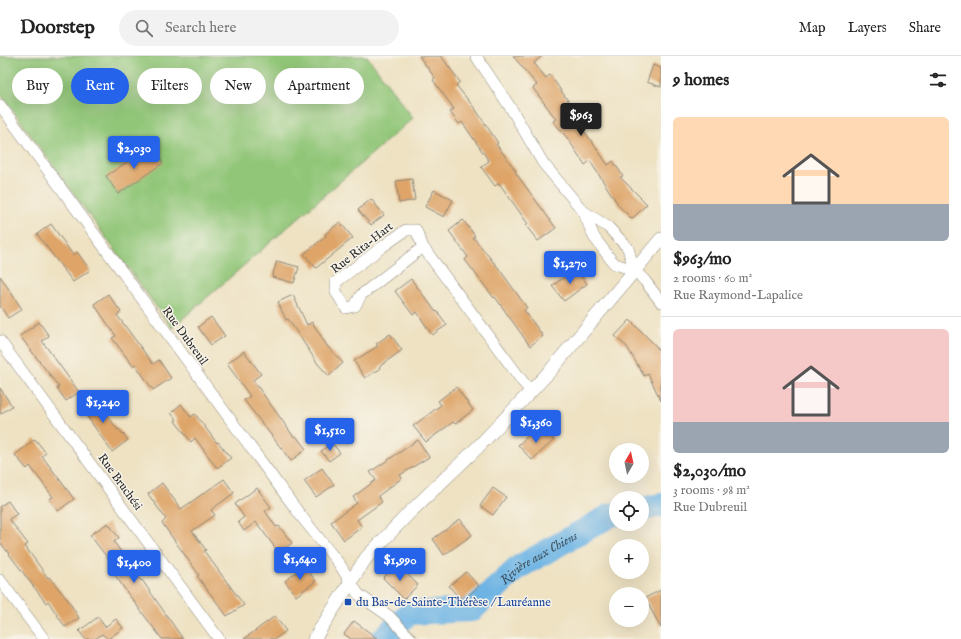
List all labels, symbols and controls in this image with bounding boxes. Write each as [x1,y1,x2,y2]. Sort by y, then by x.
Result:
search box [119,10,399,46]
text: Doorstep [20,16,95,40]
icon: search [133,17,155,39]
text: Search here [165,18,236,37]
text: Map [799,19,826,37]
text: Layers [848,19,887,37]
text: Share [909,19,941,37]
chip: Buy [12,68,63,104]
chip: Rent [71,68,129,104]
chip: Filters [137,68,202,104]
chip: New [210,68,266,104]
chip: Apartment [274,68,364,104]
icon: filters [927,69,949,91]
text: 9 homes [673,70,729,91]
pin: $963 [557,103,605,137]
text: $963 [569,107,593,124]
pin: $2,030 [101,136,167,170]
text: $2,030 [117,140,151,157]
icon: home [775,143,847,215]
street label: Rue Rita-Hart [328,219,396,277]
text: $963/mo [673,249,731,270]
pin: $1,270 [537,251,603,285]
text: $1,270 [553,255,587,272]
text: 2 rooms · 60 m² [673,270,752,287]
text: Rue Raymond-Lapalice [673,287,803,304]
street label: Rue Dubreuil [159,304,212,369]
icon: home [775,355,847,427]
pin: $1,240 [70,390,136,424]
text: $1,240 [86,394,120,411]
pin: $1,360 [503,410,569,444]
text: $1,360 [520,414,552,431]
pin: $1,510 [297,418,363,452]
text: $1,510 [314,422,346,439]
north arrow [609,443,649,483]
map controls [609,443,649,627]
street label: Rue Bruchési [94,451,146,513]
text: $2,030/mo [673,461,746,482]
text: 3 rooms · 98 m² [673,482,750,499]
button: locate [609,491,649,531]
text: Rue Dubreuil [673,499,747,516]
water label: Rivière aux Chiens [496,527,581,589]
button: + [609,539,649,579]
pin: $1,640 [267,547,333,581]
pin: $1,990 [367,548,433,582]
pin: $1,400 [101,550,167,584]
text: $1,640 [283,551,317,568]
text: $1,990 [383,552,417,569]
text: $1,400 [117,554,151,571]
button: − [609,587,649,627]
place label: du Bas-de-Sainte-Thérèse / Lauréanne [356,595,551,610]
marker: du Bas-de-Sainte-Thérèse / Lauréanne [343,597,353,607]

